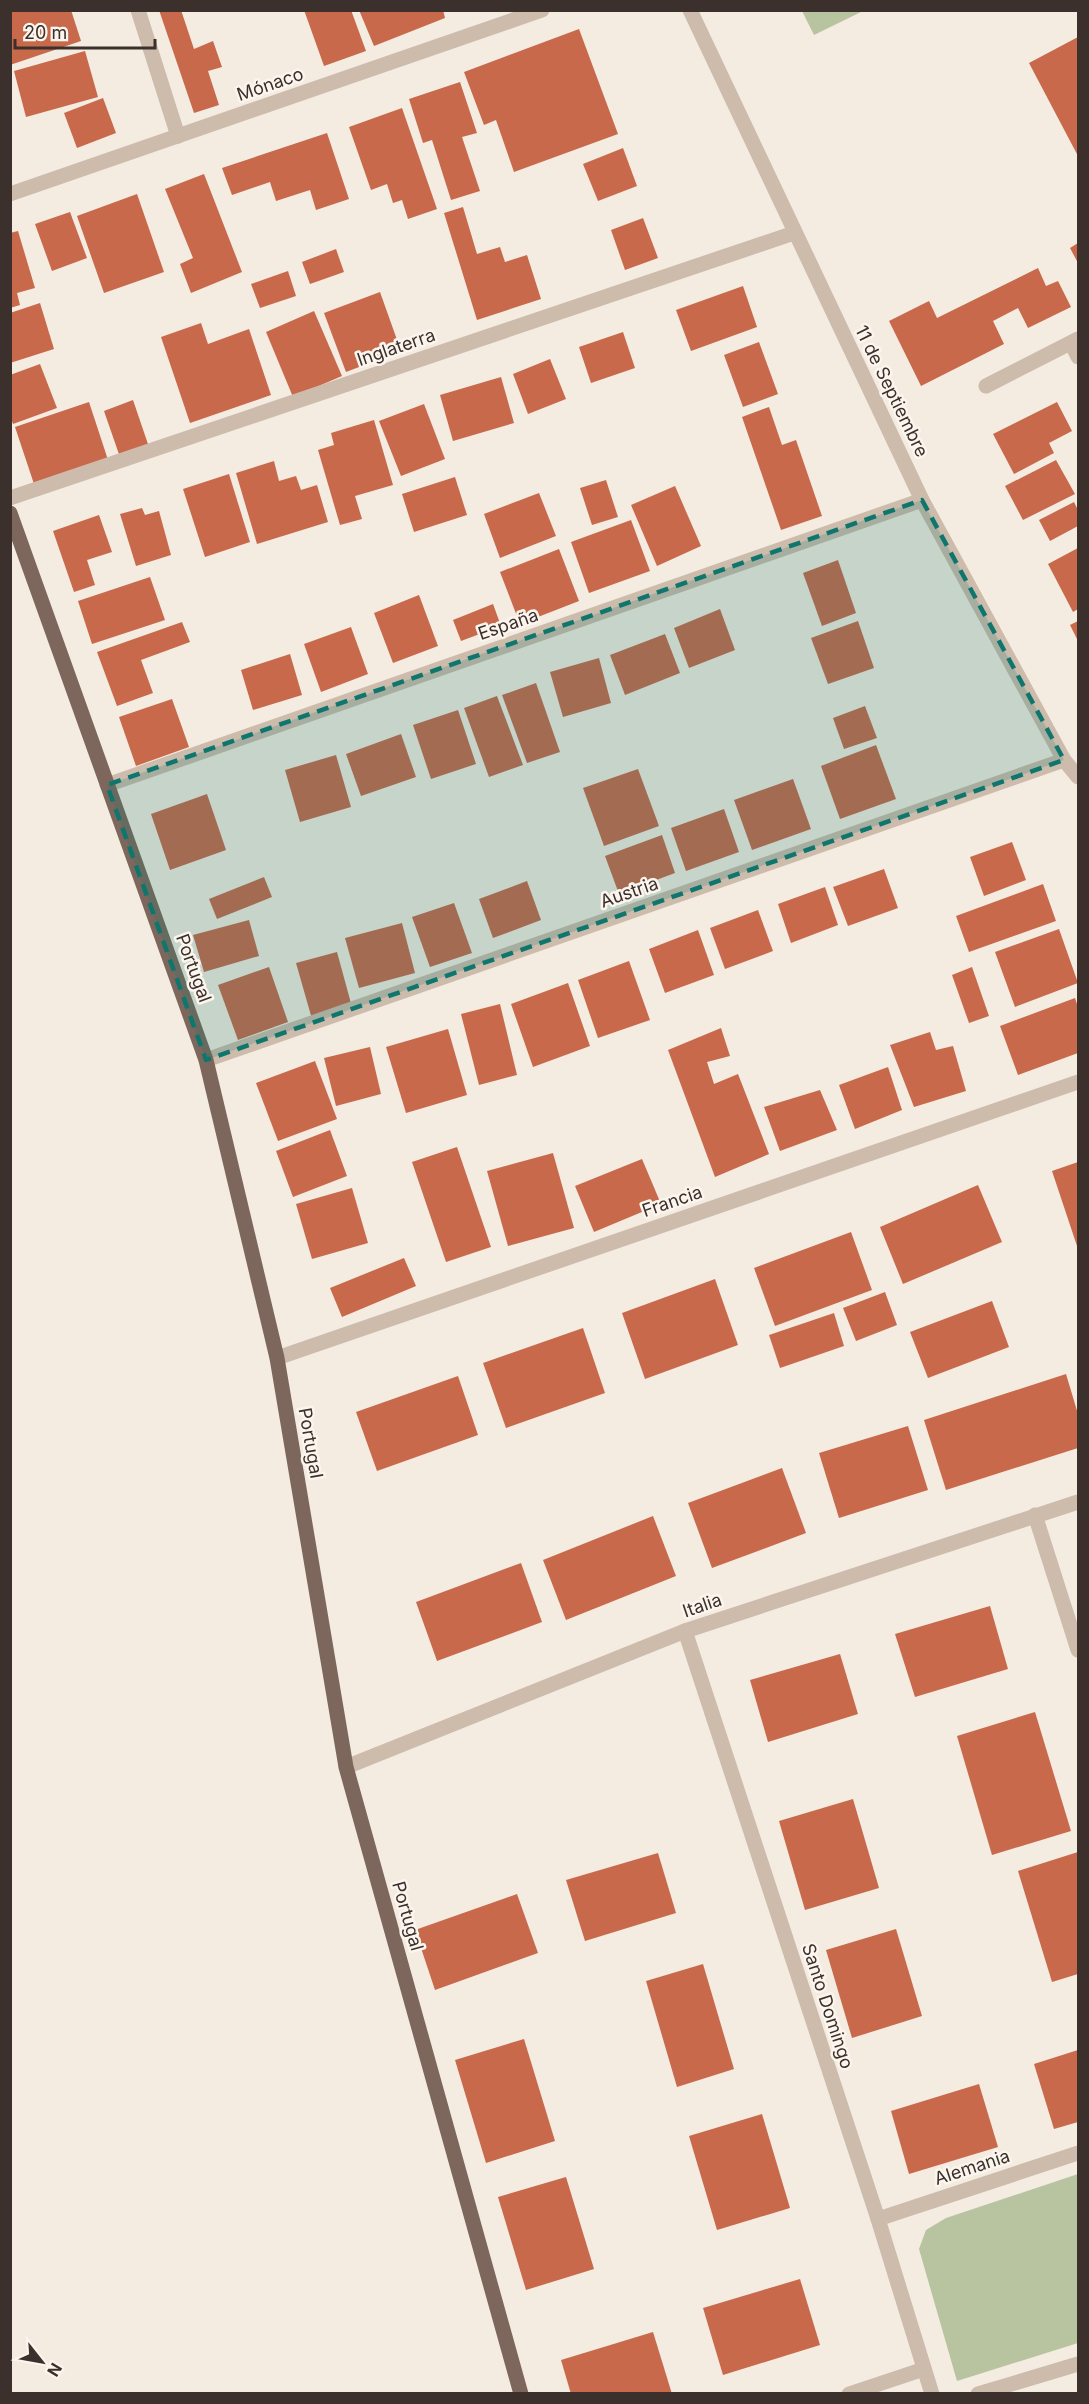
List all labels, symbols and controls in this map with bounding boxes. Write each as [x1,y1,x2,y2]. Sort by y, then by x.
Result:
scale bar [15,12,154,50]
text: 20 m [24,22,67,43]
street label: Mónaco [234,63,306,105]
street label: 11 de Septiembre [851,322,933,460]
street label: Inglaterra [354,324,438,370]
street label: España [475,604,541,644]
street label: Austria [597,872,661,912]
street label: Portugal [172,931,216,1005]
street label: Francia [639,1181,705,1221]
street label: Portugal [294,1406,328,1480]
street label: Italia [680,1589,724,1621]
street label: Portugal [388,1879,428,1953]
street label: Santo Domingo [798,1941,858,2071]
street label: Alemania [932,2145,1012,2189]
north arrow [12,2332,72,2392]
text: N [43,2359,67,2380]

